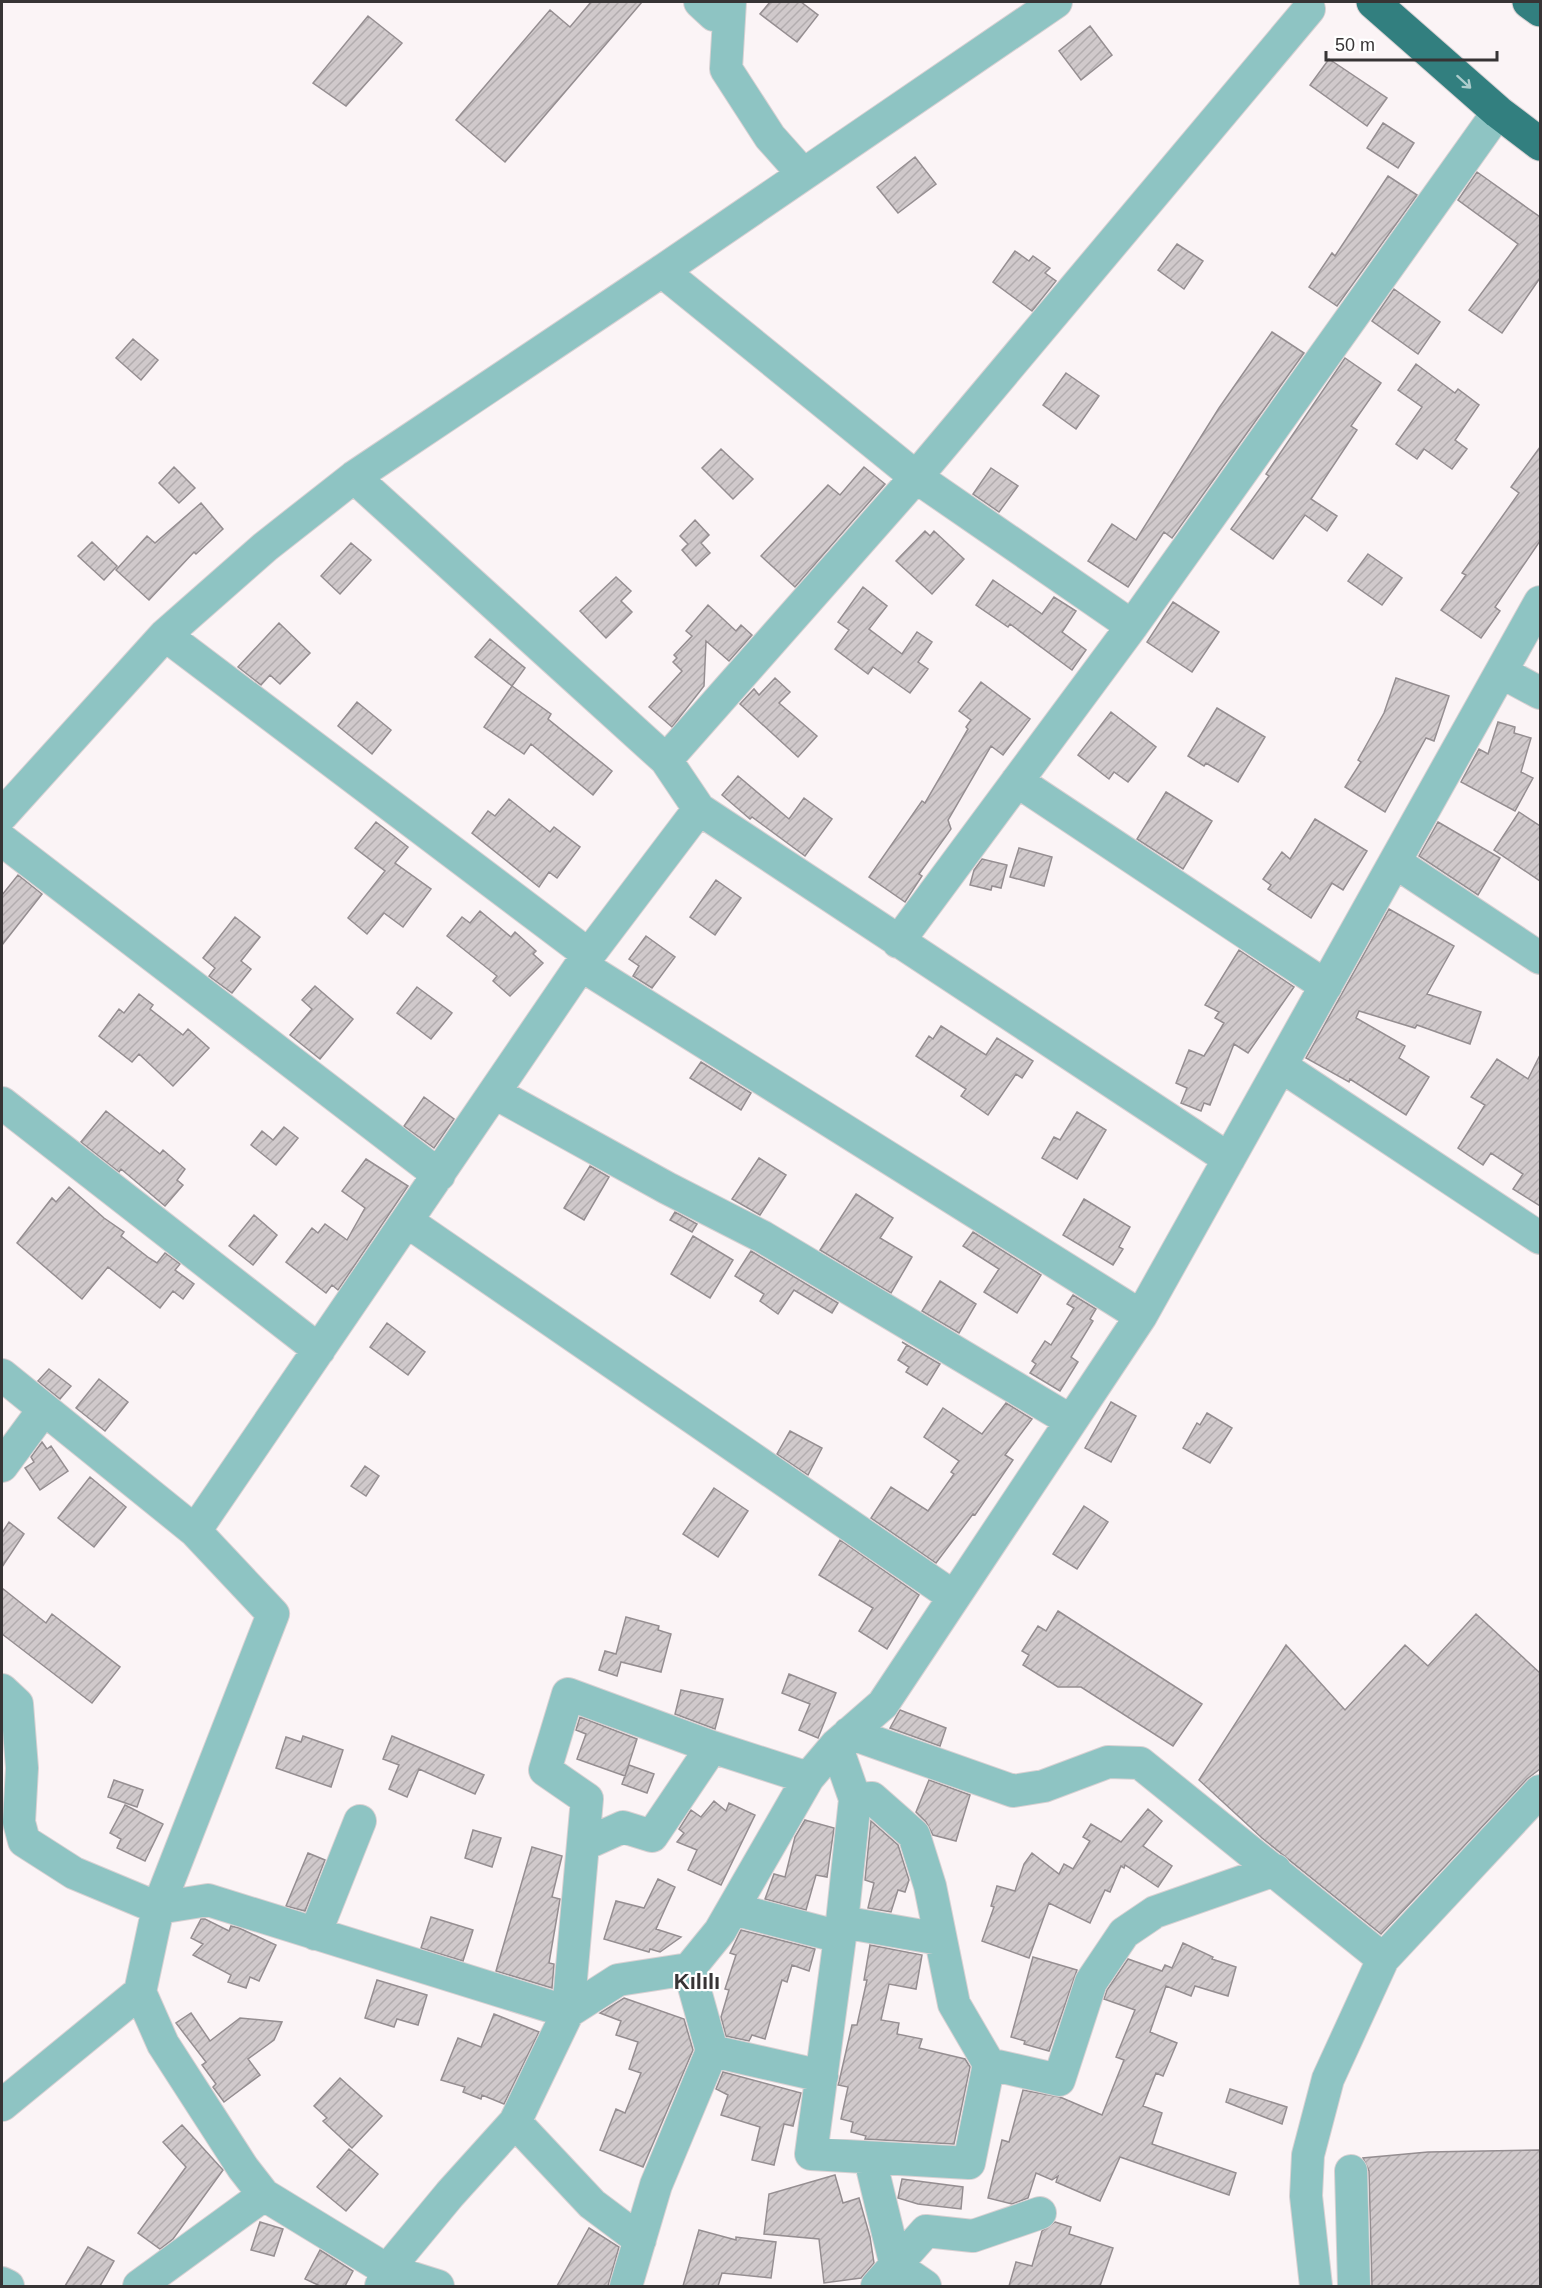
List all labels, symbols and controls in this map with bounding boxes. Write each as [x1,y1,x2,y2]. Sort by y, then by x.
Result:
scale bar [1326,24,1497,62]
text: 50 m [1335,35,1375,55]
one-way arrow [1456,75,1471,89]
district label: Kılılı [674,1969,720,1994]

